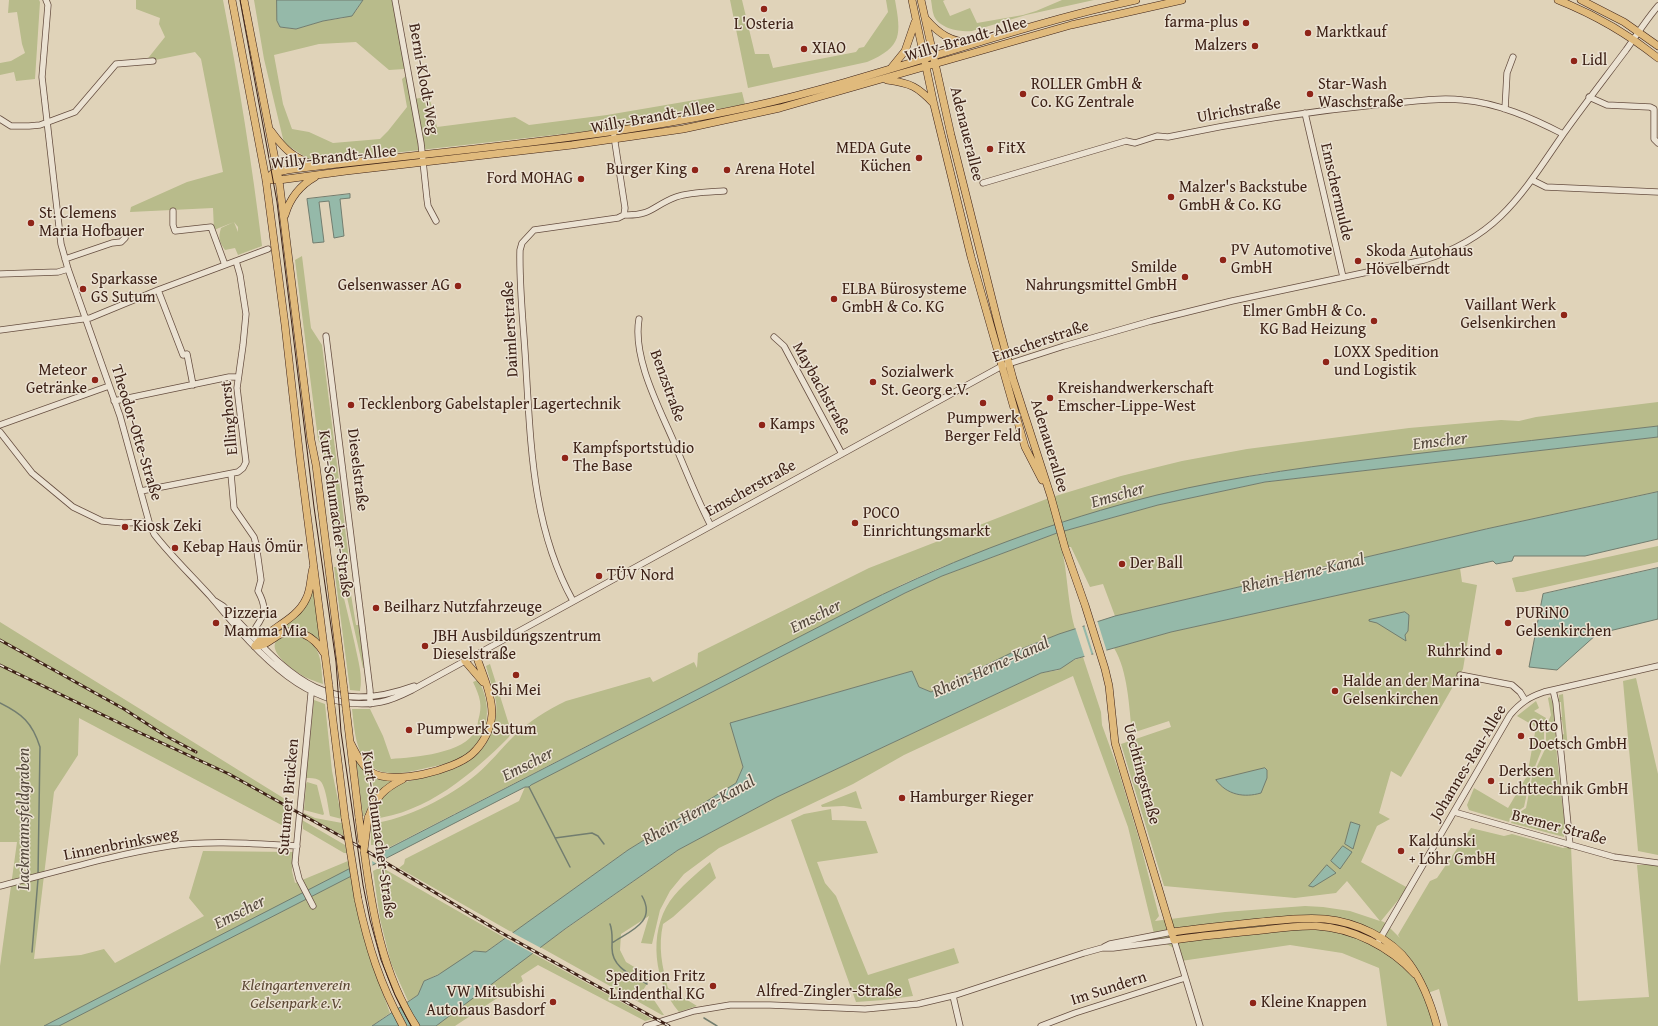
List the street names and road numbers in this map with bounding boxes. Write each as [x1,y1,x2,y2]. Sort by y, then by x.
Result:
street label: Willy-Brandt-Allee [903,13,1029,67]
street label: Berni-Klodt-Weg [404,22,442,136]
street label: Adenauerallee [945,85,987,183]
street label: Ulrichstraße [1196,94,1282,128]
street label: Willy-Brandt-Allee [589,98,717,138]
street label: Emschermulde [1315,141,1357,243]
street label: Willy-Brandt-Allee [270,142,398,174]
street label: Daimlerstraße [499,280,523,378]
street label: Emscherstraße [990,317,1092,367]
street label: Maybachstraße [788,339,854,439]
street label: Benzstraße [645,347,689,425]
street label: Theodor-Otte-Straße [106,363,166,503]
street label: Ellinghorst [217,380,243,456]
street label: Adenauerallee [1026,397,1072,495]
street label: Dieselstraße [342,428,372,512]
street label: Kurt-Schumacher-Straße [314,429,356,599]
street label: Emscherstraße [702,456,800,522]
street label: Johannes-Rau-Allee [1427,702,1511,824]
street label: Uechtingstraße [1118,721,1164,827]
street label: Sutumer Brücken [274,738,304,856]
street label: Kurt-Schumacher-Straße [357,750,399,920]
street label: Bremer Straße [1509,806,1609,850]
street label: Linnenbrinksweg [62,825,180,865]
street label: Im Sundern [1069,968,1149,1010]
street label: Alfred-Zingler-Straße [756,982,902,1002]

